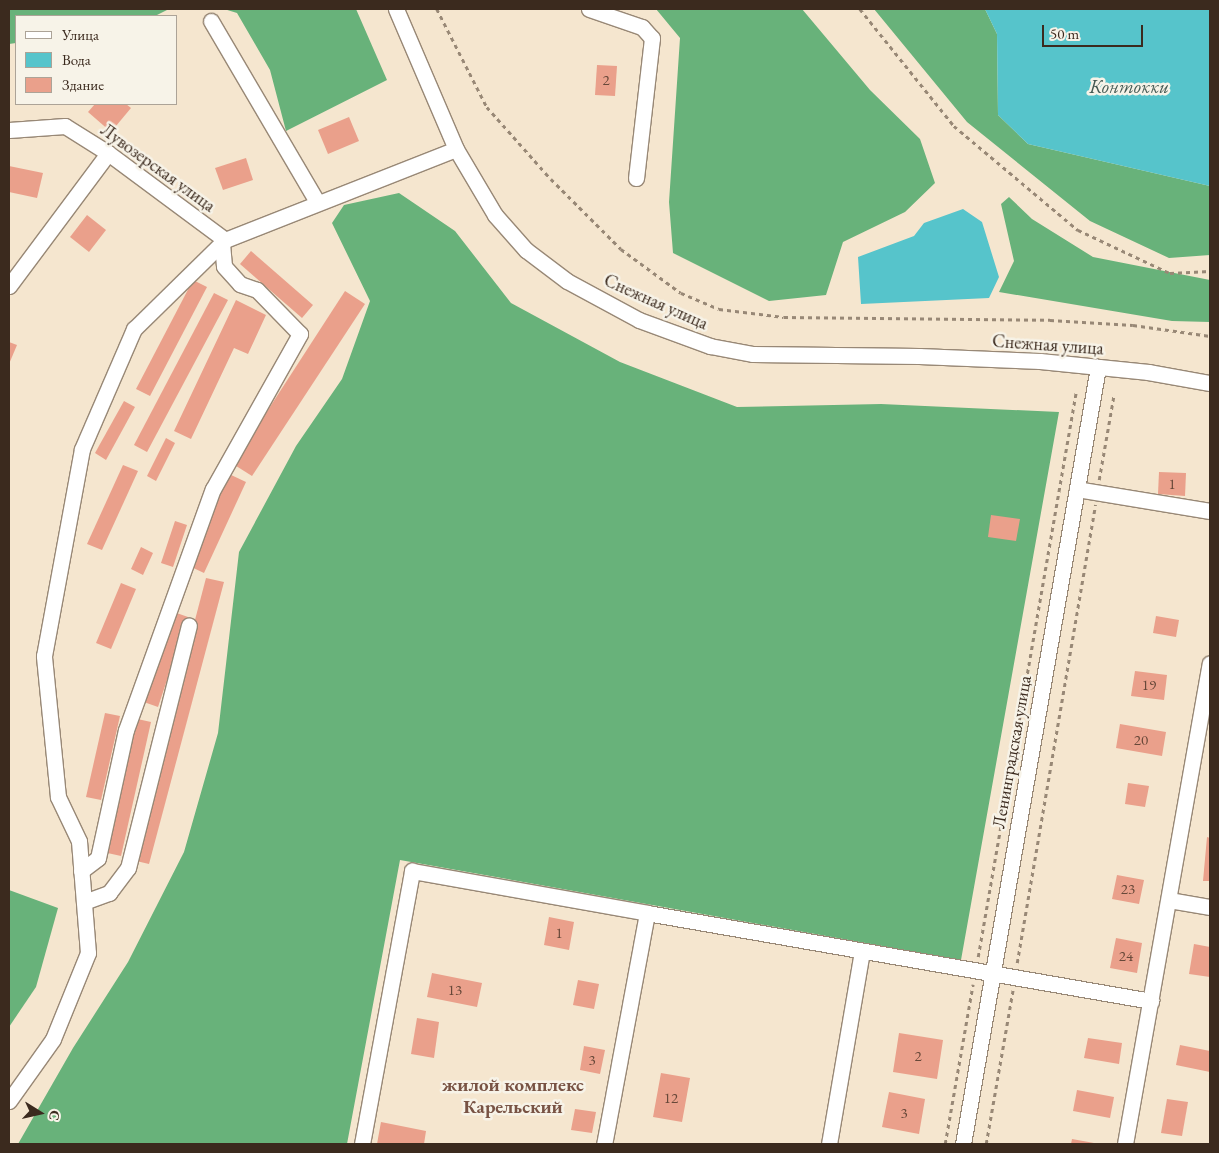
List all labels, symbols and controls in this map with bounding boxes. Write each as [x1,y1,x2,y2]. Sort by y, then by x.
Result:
legend [15,15,178,105]
scale bar [1044,15,1145,47]
text: 50 m [1050,24,1079,43]
text: Улица [62,25,99,44]
text: Вода [62,50,91,69]
house number: 2 [602,71,610,89]
text: Здание [62,75,104,94]
water label: Контокки [1089,76,1169,98]
street label: Лувозерская улица [96,119,220,217]
street label: Снежная улица [601,269,711,335]
street label: Снежная улица [992,330,1104,360]
house number: 1 [1168,475,1176,493]
street label: Ленинградская улица [988,674,1036,830]
house number: 19 [1142,676,1156,694]
house number: 20 [1134,731,1148,749]
house number: 23 [1121,880,1135,898]
house number: 1 [555,924,563,942]
house number: 24 [1119,947,1133,965]
house number: 13 [448,981,462,999]
house number: 2 [914,1047,922,1065]
house number: 3 [588,1051,596,1069]
district label: жилой комплекс Карельский [442,1074,584,1118]
north arrow [15,1088,65,1138]
house number: 12 [664,1089,678,1107]
house number: 3 [900,1104,908,1122]
text: С [45,1109,64,1122]

